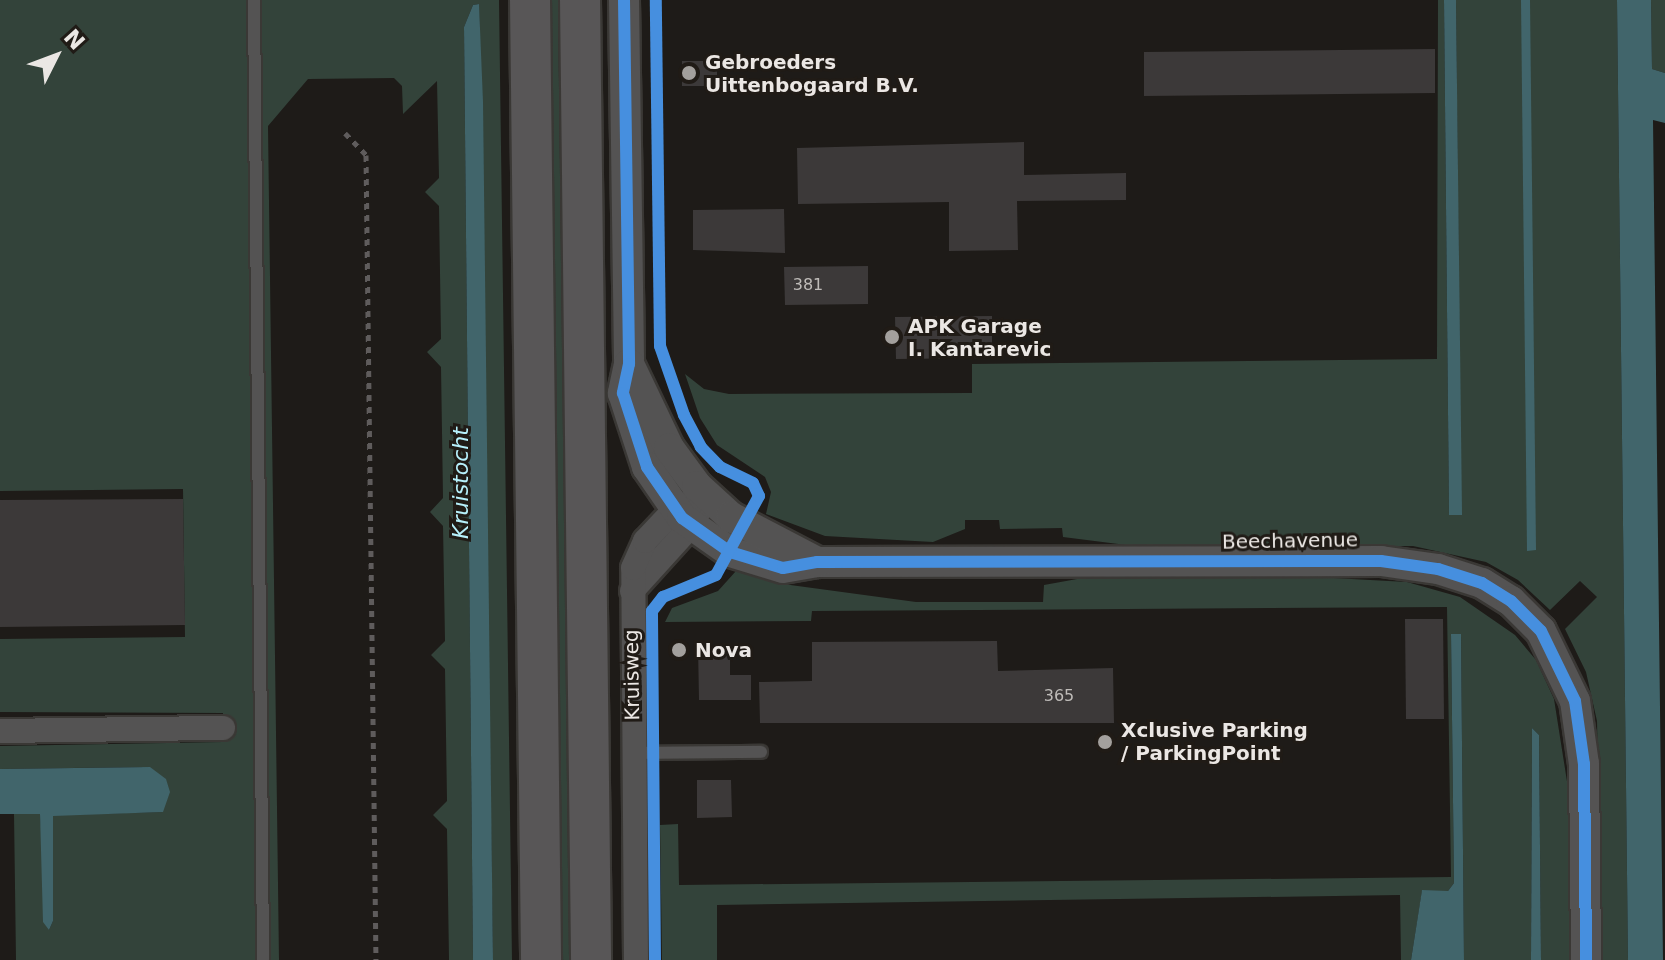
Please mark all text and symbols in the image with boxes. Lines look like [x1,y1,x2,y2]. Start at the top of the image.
north arrow [16,16,96,96]
text: N [59,24,90,55]
place label: Gebroeders Uittenbogaard B.V. [705,50,919,97]
marker: Gebroeders Uittenbogaard B.V. [680,64,698,82]
house number: 381 [793,275,823,295]
place label: APK Garage I. Kantarevic [908,314,1051,361]
marker: APK Garage I. Kantarevic [883,328,901,346]
water label: Kruistocht [448,427,474,539]
street label: Beechavenue [1222,528,1358,554]
street label: Kruisweg [619,629,645,721]
place label: Nova [695,638,752,662]
marker: Nova [670,641,688,659]
house number: 365 [1044,686,1074,706]
place label: Xclusive Parking / ParkingPoint [1121,718,1308,765]
marker: Xclusive Parking / ParkingPoint [1096,733,1114,751]

